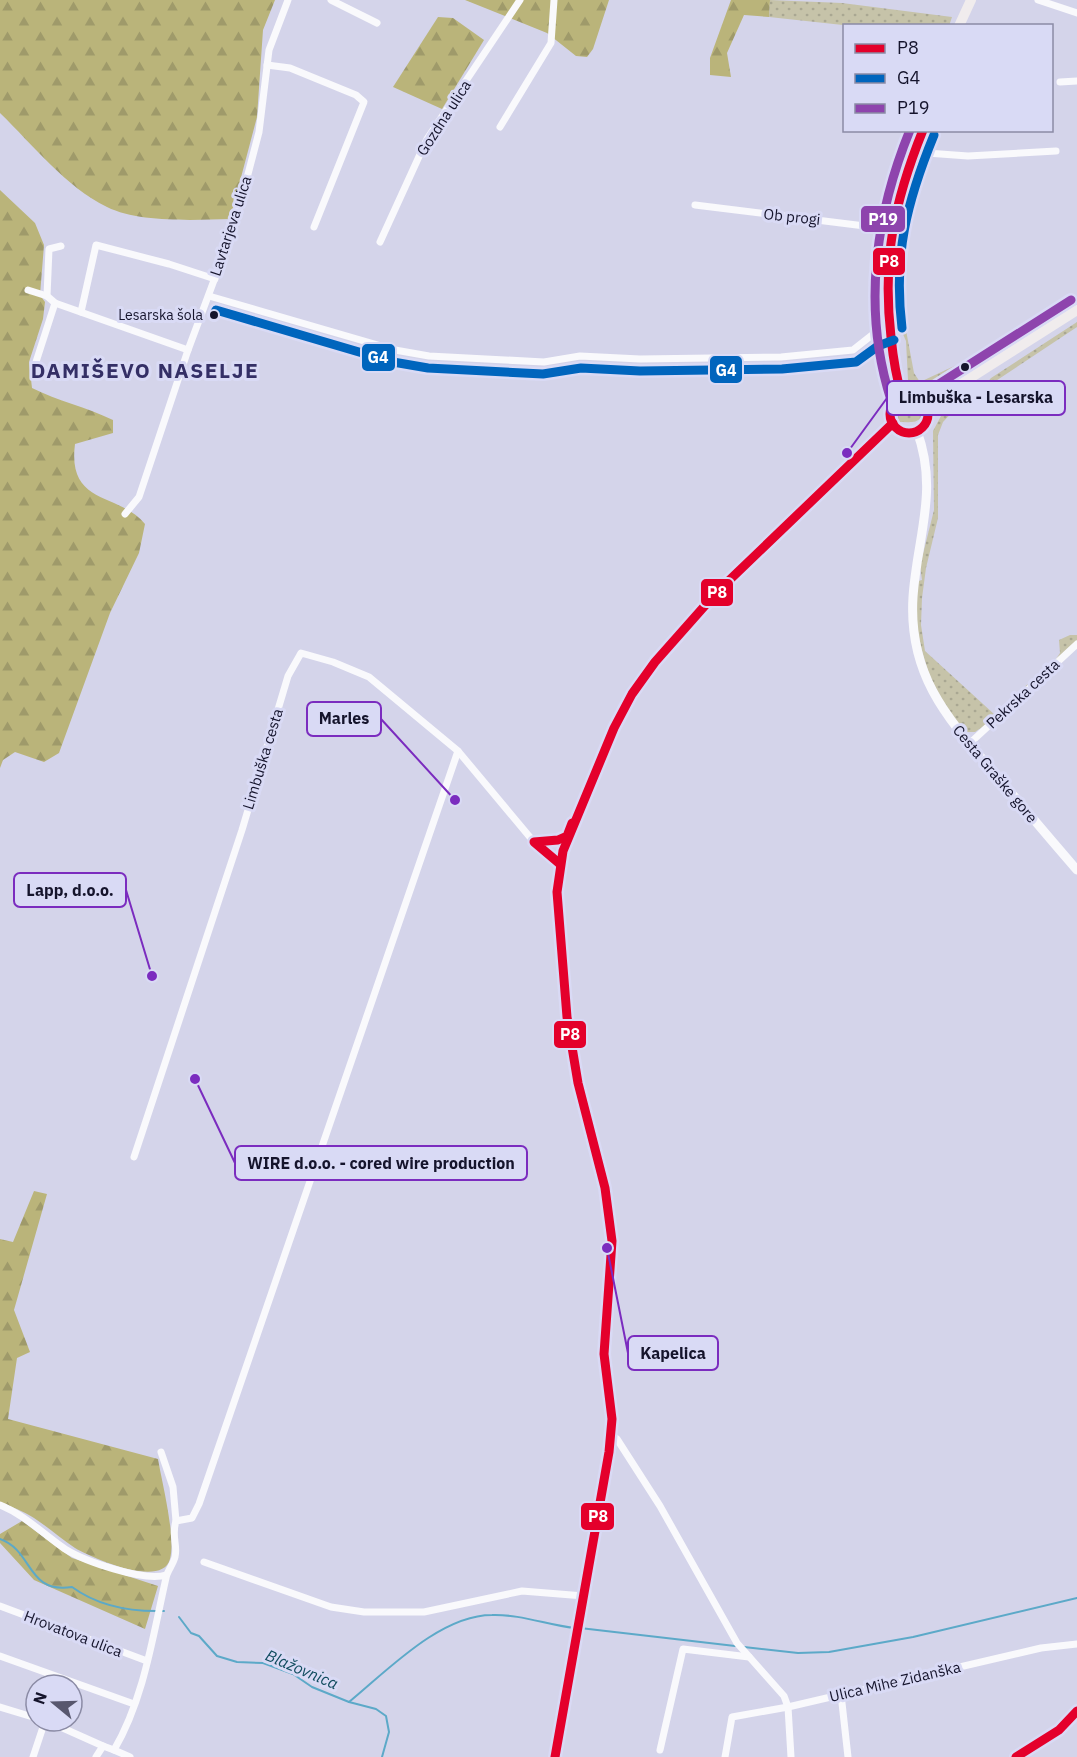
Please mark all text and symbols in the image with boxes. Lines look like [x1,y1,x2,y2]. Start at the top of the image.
legend [843,24,1053,132]
text: P8 [897,36,919,59]
text: G4 [897,66,921,89]
street label: Gozdna ulica [412,76,475,159]
text: P19 [897,96,930,119]
street label: Lavtarjeva ulica [205,173,256,278]
street label: Ob progi [763,204,821,229]
line badge: P19 [860,205,906,233]
text: P19 [868,209,898,229]
line badge: P8 [872,247,906,276]
text: P8 [879,251,899,271]
place label: Lesarska šola [118,306,204,324]
marker: Lesarska šola [208,309,220,321]
line badge: G4 [361,343,396,372]
text: G4 [367,347,389,367]
line badge: G4 [709,355,743,384]
district label: DAMIŠEVO NASELJE [31,356,259,384]
text: G4 [715,360,737,380]
unlabelled marker [959,361,971,373]
callout: Limbuška - Lesarska [887,381,1065,415]
text: Limbuška - Lesarska [899,387,1053,407]
line badge: P8 [700,578,734,607]
text: P8 [707,582,727,602]
street label: Pekrska cesta [982,655,1063,732]
callout: Marles [307,702,381,736]
street label: Limbuška cesta [238,706,287,812]
text: Marles [319,708,369,728]
street label: Cesta Graške gore [949,721,1042,827]
callout: Lapp, d.o.o. [14,873,126,907]
text: Lapp, d.o.o. [26,880,114,900]
line badge: P8 [553,1020,587,1049]
text: P8 [560,1024,580,1044]
callout: WIRE d.o.o. - cored wire production [235,1146,527,1180]
text: WIRE d.o.o. - cored wire production [247,1153,515,1173]
callout: Kapelica [628,1336,718,1370]
text: Kapelica [640,1343,706,1363]
line badge: P8 [580,1502,615,1531]
text: P8 [588,1506,608,1526]
street label: Hrovatova ulica [21,1606,125,1661]
water label: Blažovnica [263,1645,341,1693]
street label: Ulica Mihe Zidanška [827,1657,962,1706]
north arrow [24,1673,84,1733]
text: N [28,1689,51,1707]

